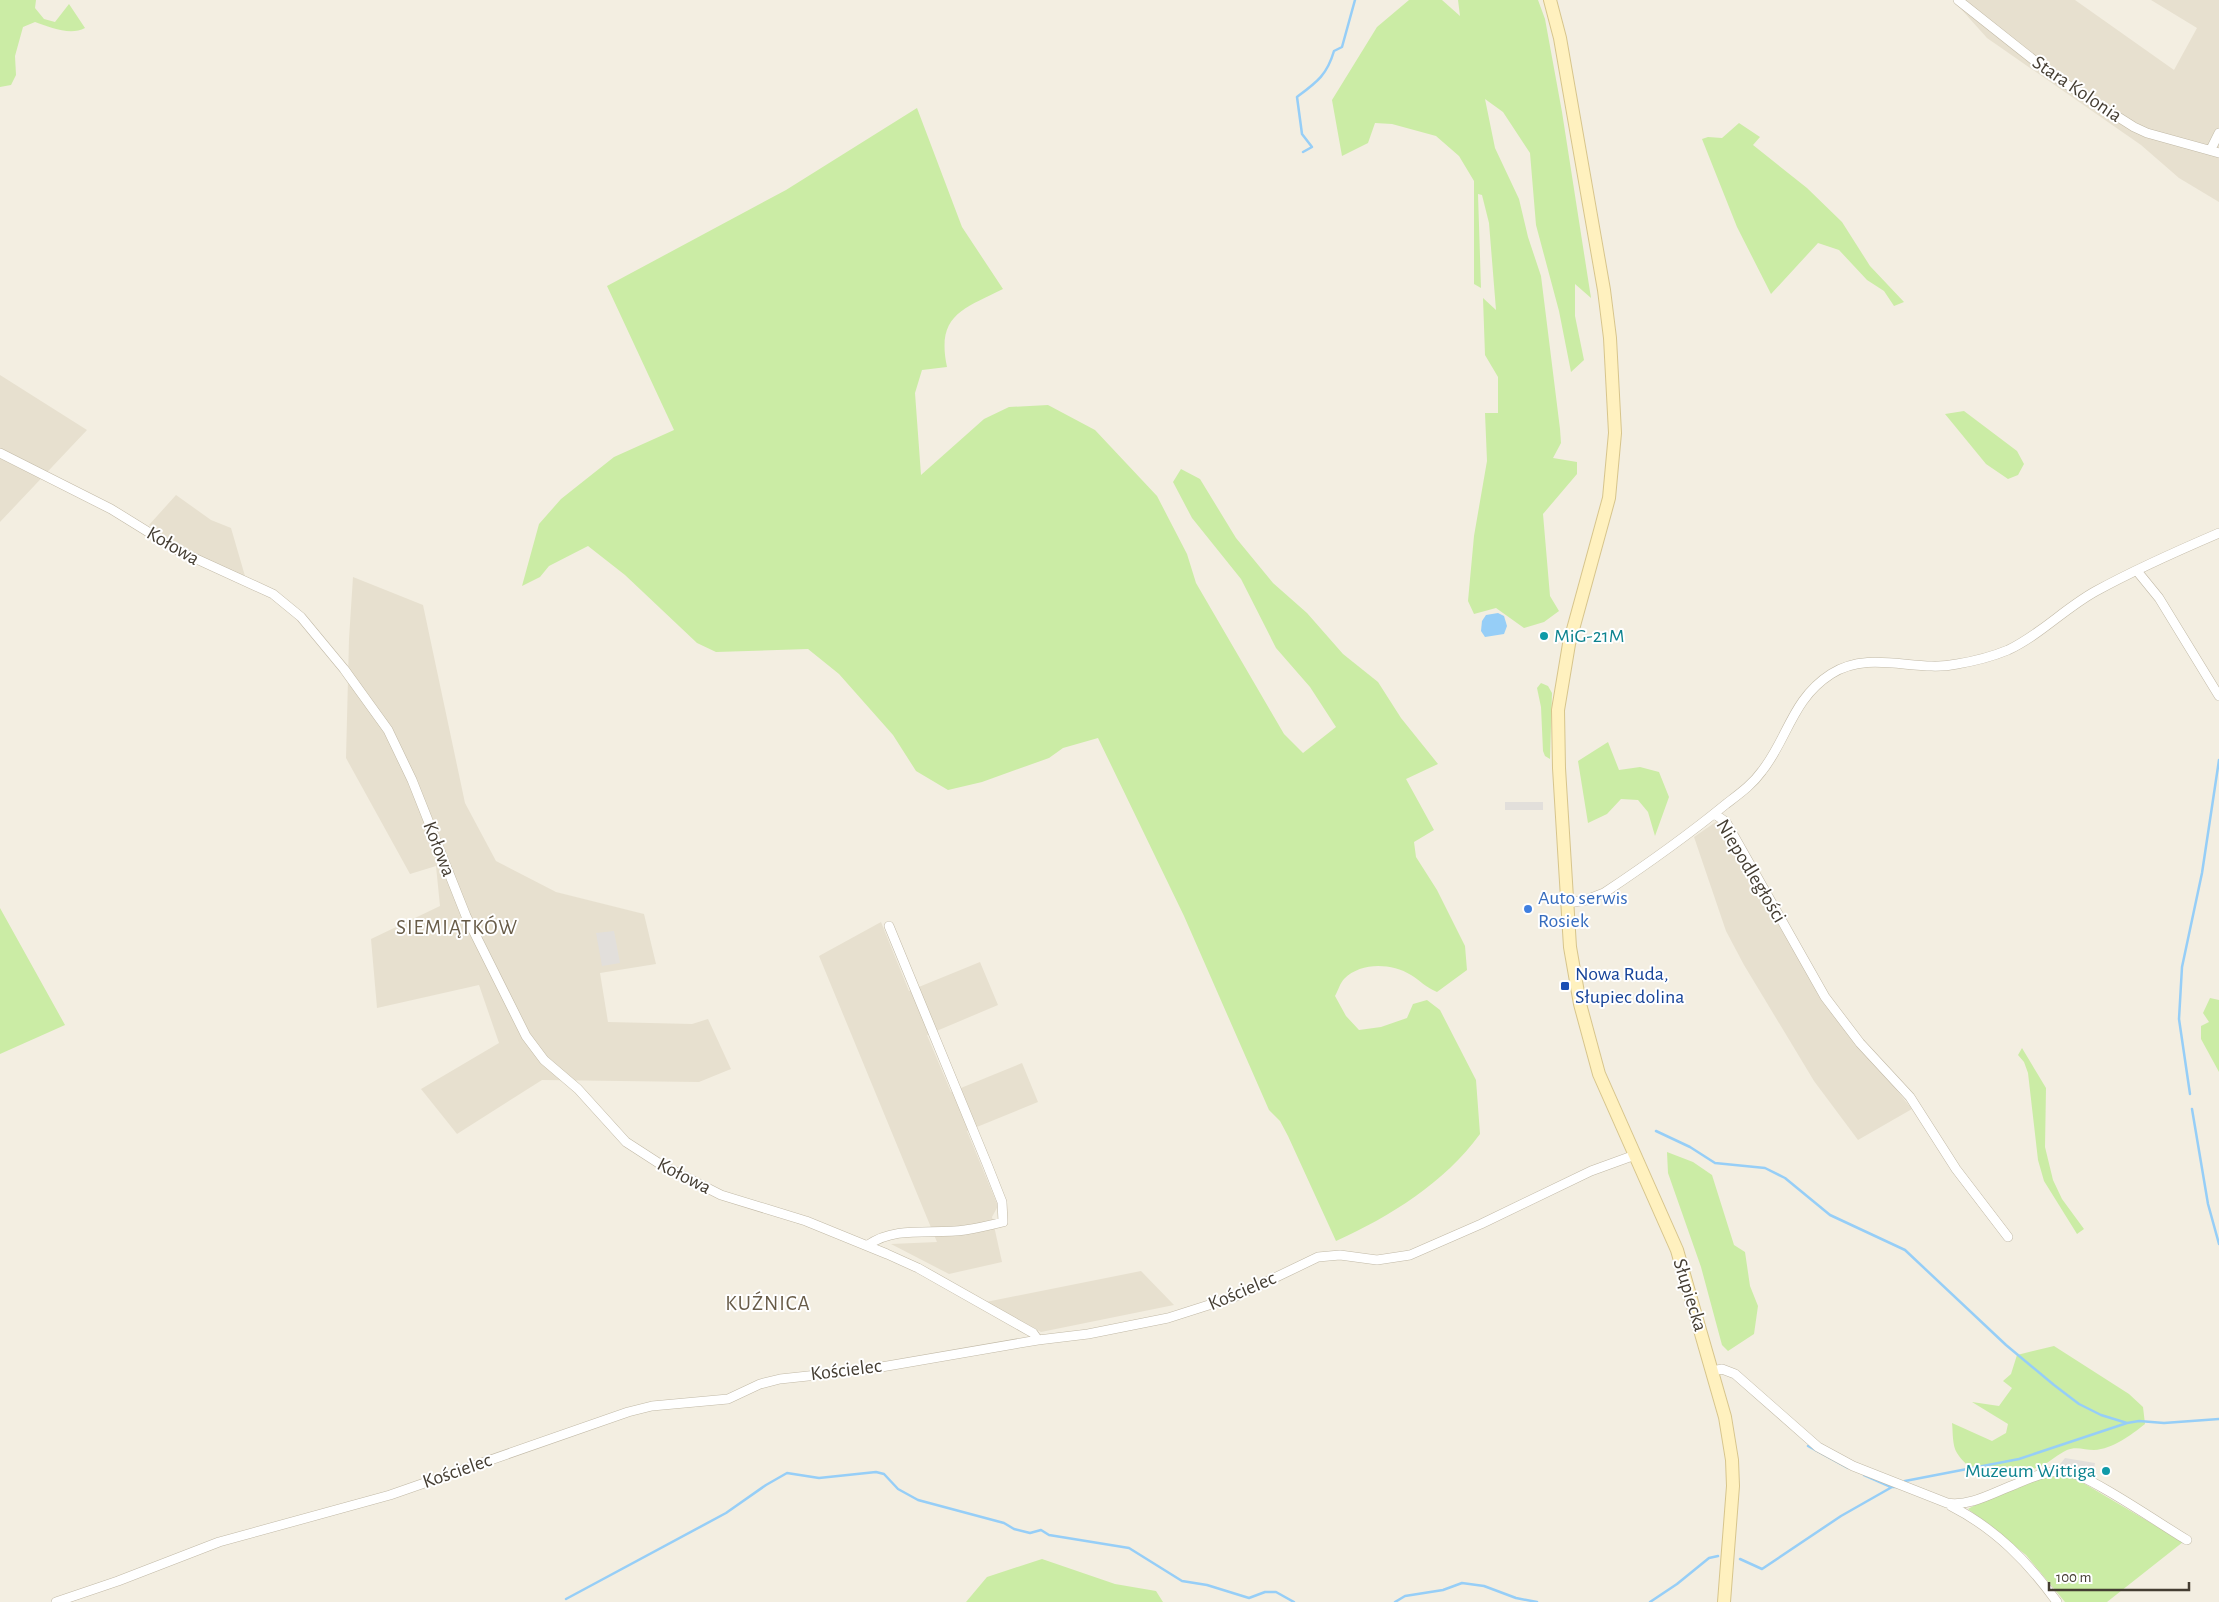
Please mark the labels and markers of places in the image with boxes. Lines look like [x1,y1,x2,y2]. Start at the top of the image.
place label: MiG-21M [1554,626,1625,646]
marker: MiG-21M [1538,630,1550,642]
place label: Auto serwis Rosiek [1538,888,1628,931]
marker: Auto serwis Rosiek [1522,903,1534,915]
place label: Nowa Ruda, Słupiec dolina [1575,964,1685,1007]
marker: Nowa Ruda, Słupiec dolina [1559,980,1571,992]
place label: Muzeum Wittiga [1965,1461,2096,1481]
marker: Muzeum Wittiga [2100,1465,2112,1477]

